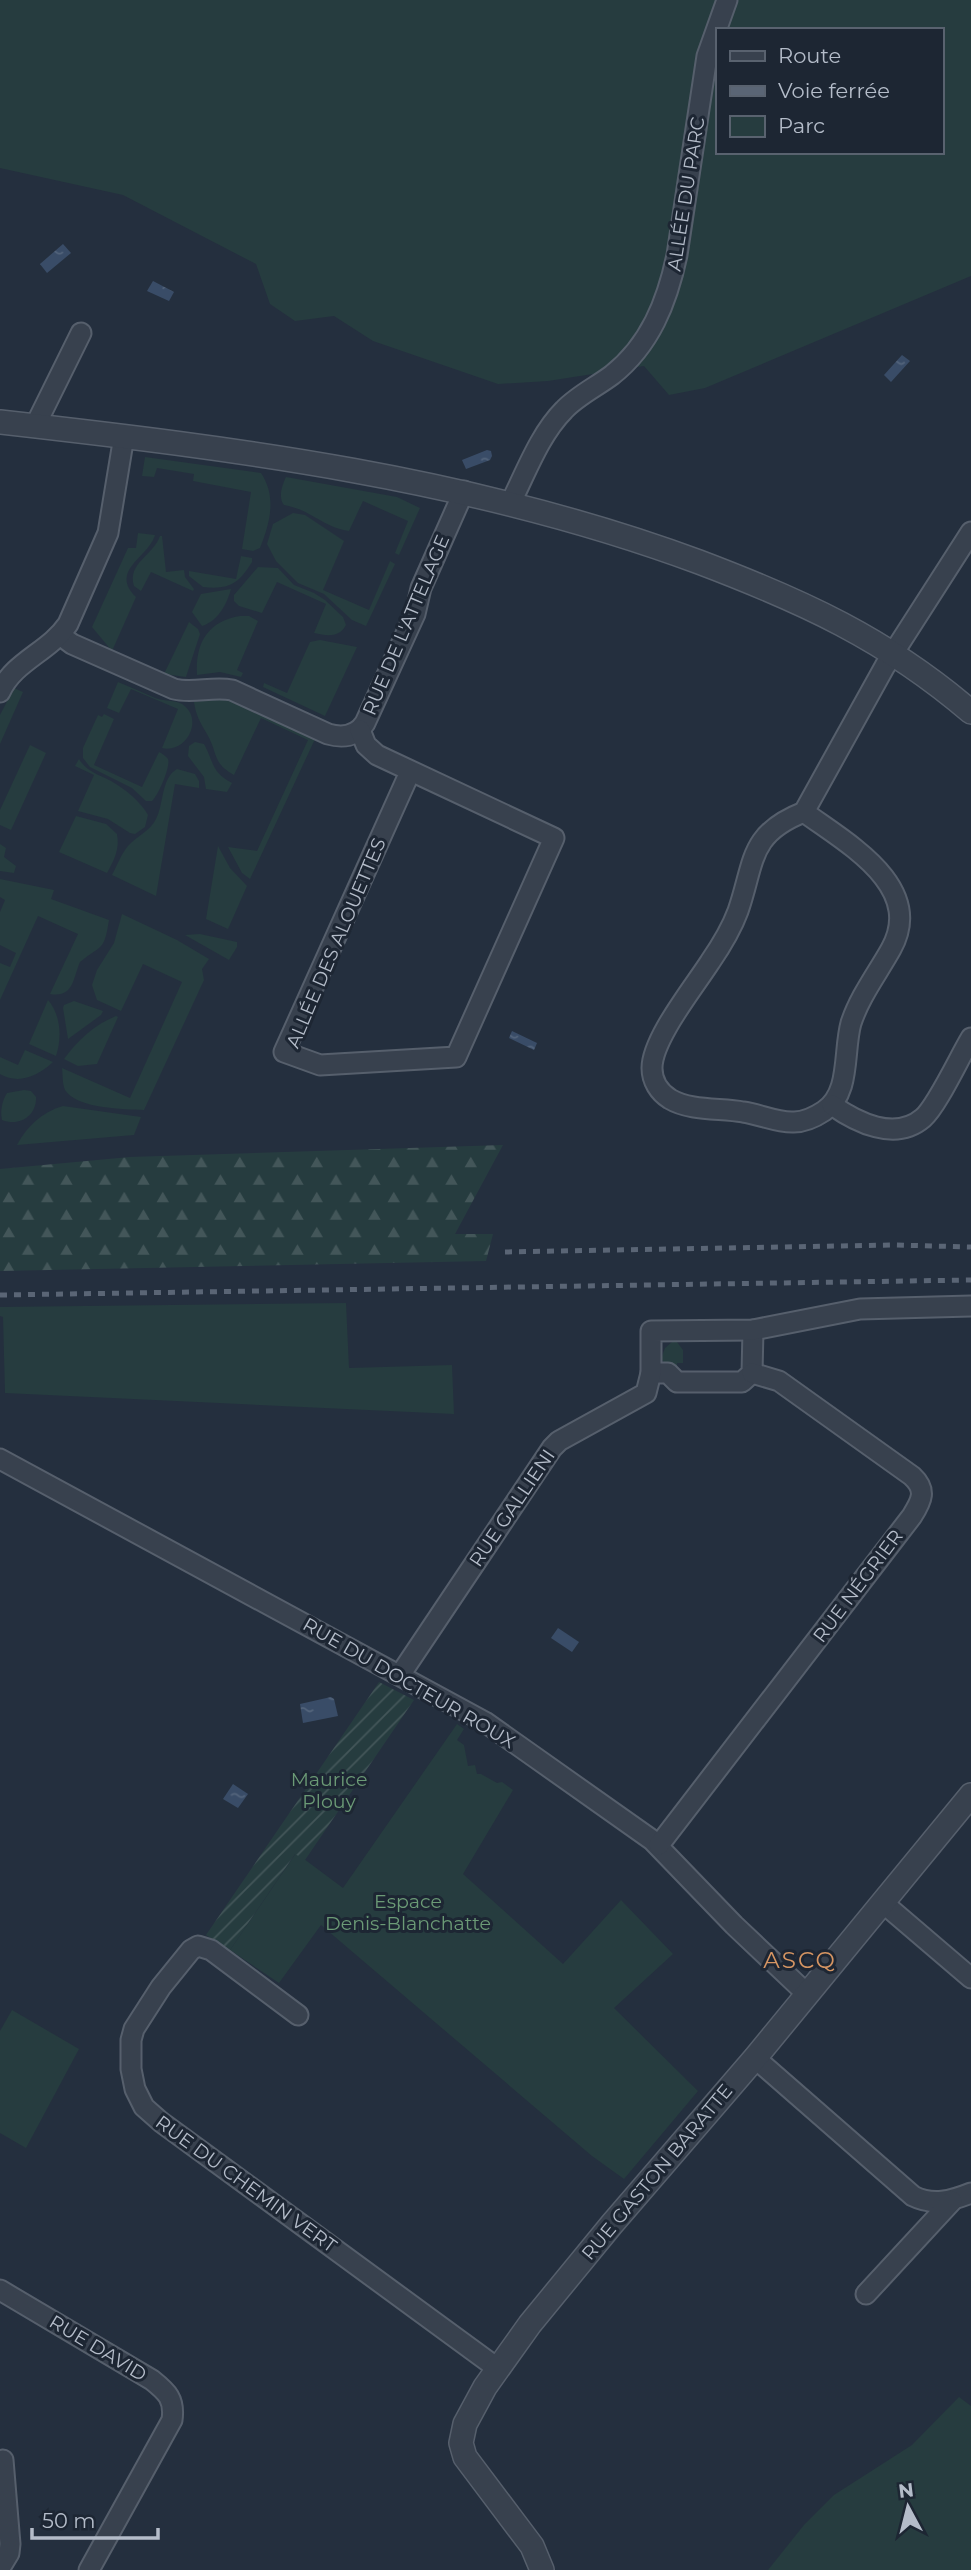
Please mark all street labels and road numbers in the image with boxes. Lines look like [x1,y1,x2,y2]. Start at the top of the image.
street label: ALLÉE DU PARC [662,115,710,273]
street label: RUE DE L'ATTELAGE [358,531,454,719]
street label: ALLÉE DES ALOUETTES [281,834,391,1052]
street label: RUE GALLIENI [464,1445,560,1571]
street label: RUE NÉGRIER [808,1525,908,1647]
street label: RUE DU DOCTEUR ROUX [299,1613,520,1754]
street label: RUE GASTON BARATTE [577,2079,737,2265]
street label: RUE DU CHEMIN VERT [151,2111,341,2258]
street label: RUE DAVID [45,2310,151,2386]

